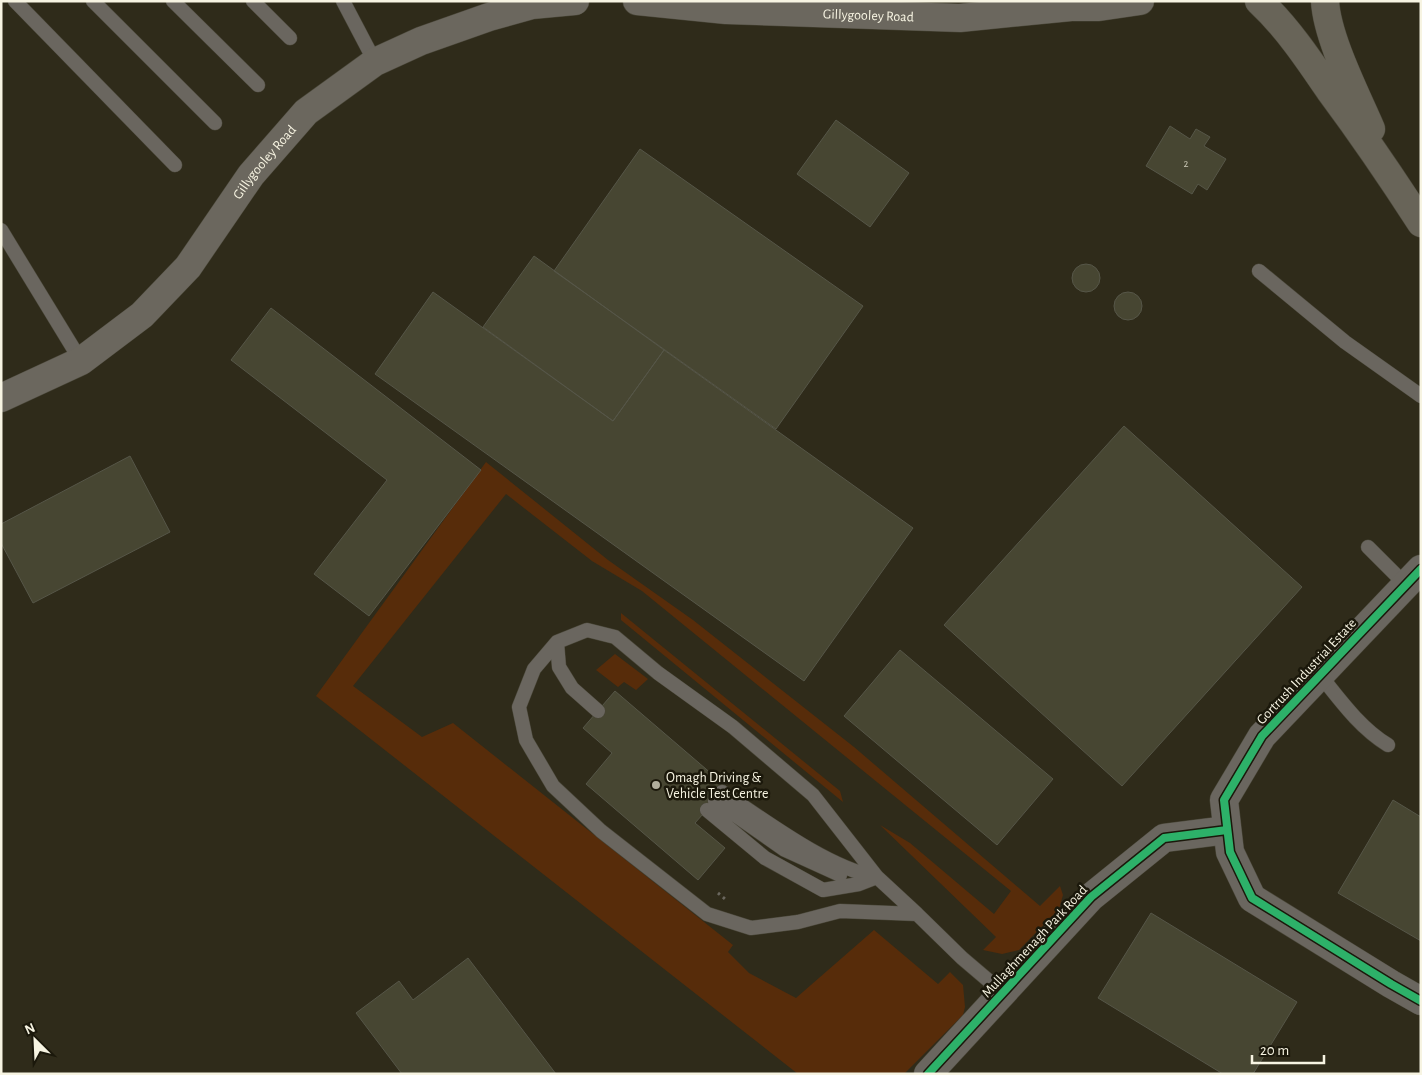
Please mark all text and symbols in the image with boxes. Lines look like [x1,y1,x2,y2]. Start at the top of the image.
street label: Gillygooley Road [823,7,914,24]
street label: Gillygooley Road [231,123,299,202]
house number: 2 [1183,158,1189,169]
street label: Gortrush Industrial Estate [1254,616,1359,727]
place label: Omagh Driving & Vehicle Test Centre [666,771,768,801]
marker: Omagh Driving & Vehicle Test Centre [650,779,662,791]
street label: Mullaghmenagh Park Road [979,883,1090,1000]
north arrow [10,1015,60,1065]
text: N [23,1021,37,1037]
scale bar [1252,1032,1324,1064]
text: 20 m [1260,1043,1289,1058]

